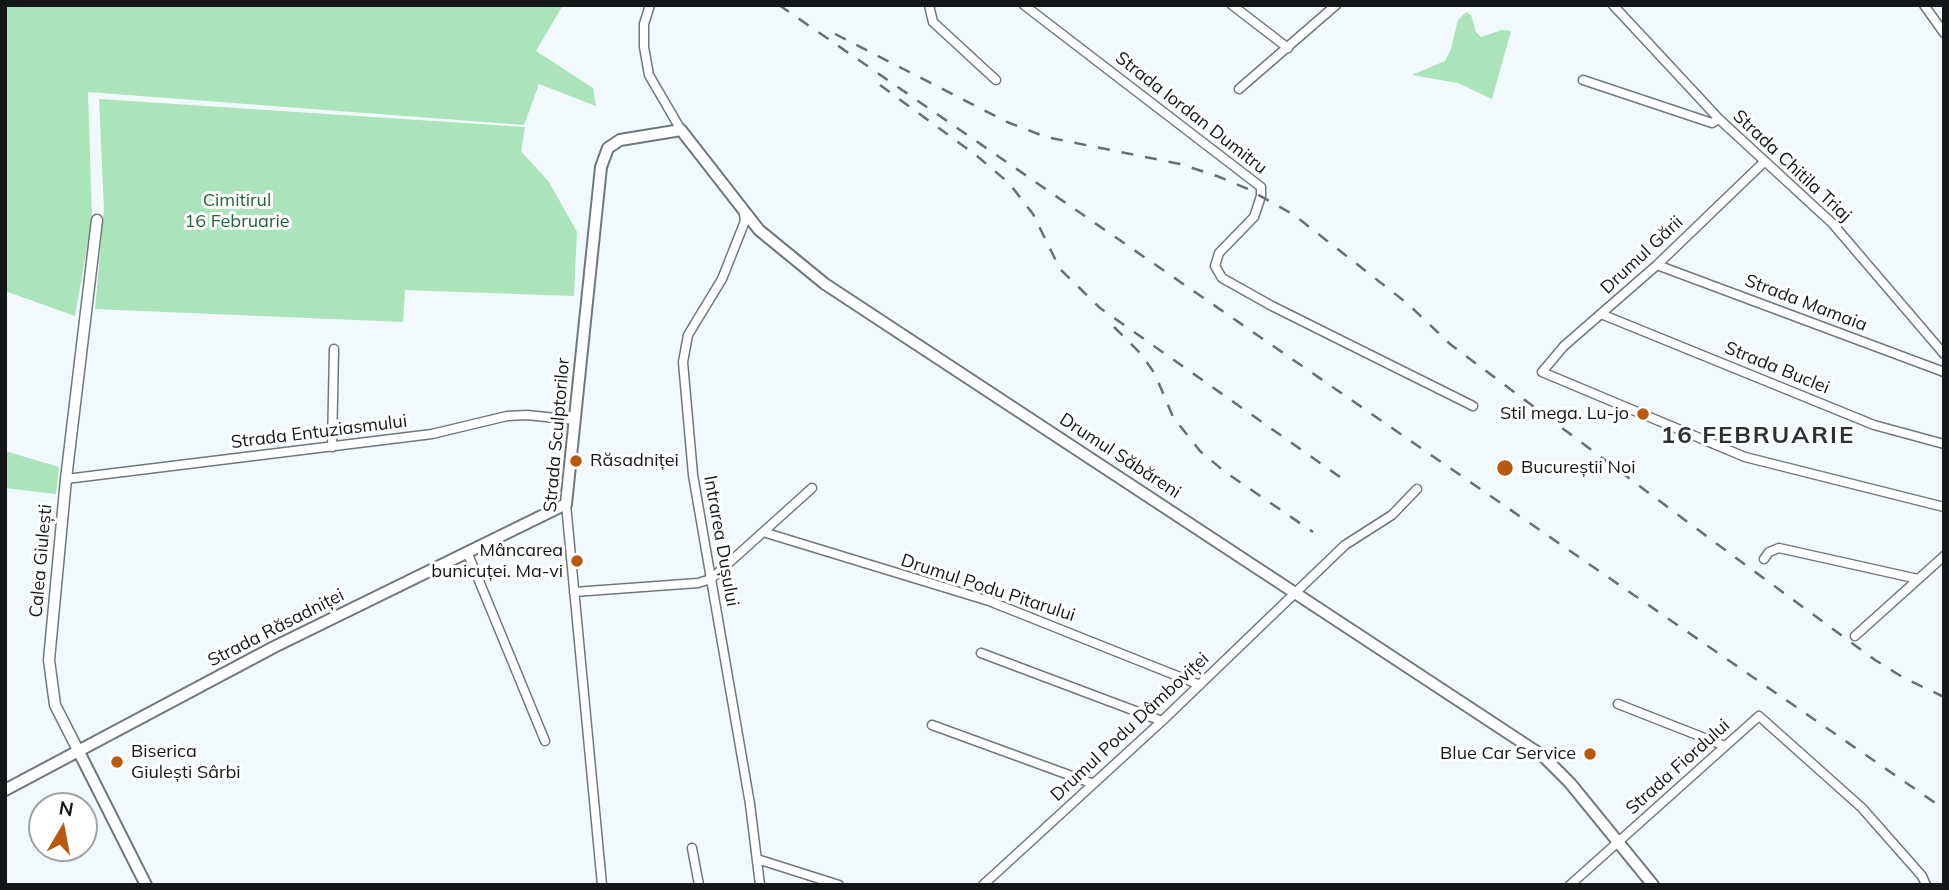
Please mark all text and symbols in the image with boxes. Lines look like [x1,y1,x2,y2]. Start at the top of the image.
street label: Strada Iordan Dumitru [1111,47,1271,179]
street label: Strada Chitila Triaj [1728,106,1856,226]
park label: Cimitirul 16 Februarie [185,190,289,232]
street label: Drumul Gării [1596,211,1688,299]
street label: Strada Mamaia [1742,270,1870,336]
street label: Strada Buclei [1722,337,1832,399]
street label: Strada Sculptorilor [539,357,575,513]
place label: Stil mega. Lu-jo [1500,403,1629,425]
marker: Stil mega. Lu-jo [1635,406,1651,422]
street label: Drumul Săbăreni [1055,409,1185,503]
street label: Strada Entuziasmului [230,410,408,454]
district label: 16 FEBRUARIE [1662,422,1854,450]
place label: Răsadniței [590,450,679,472]
marker: Răsadniței [568,453,584,469]
place label: Bucureștii Noi [1521,457,1636,479]
marker: Bucureștii Noi [1495,458,1515,478]
street label: Intrarea Dușului [699,474,743,608]
street label: Calea Giulești [25,503,57,619]
place label: Mâncarea bunicuței. Ma-vi [431,540,563,582]
street label: Drumul Podu Pitarului [898,550,1078,626]
marker: Mâncarea bunicuței. Ma-vi [569,553,585,569]
street label: Strada Răsadniței [204,584,348,672]
street label: Drumul Podu Dâmboviței [1047,648,1213,806]
street label: Strada Fiordului [1622,715,1734,819]
place label: Biserica Giulești Sârbi [131,741,241,784]
place label: Blue Car Service [1440,743,1576,765]
marker: Blue Car Service [1582,746,1598,762]
marker: Biserica Giulești Sârbi [109,754,125,770]
north arrow [28,792,98,862]
text: N [57,795,75,821]

